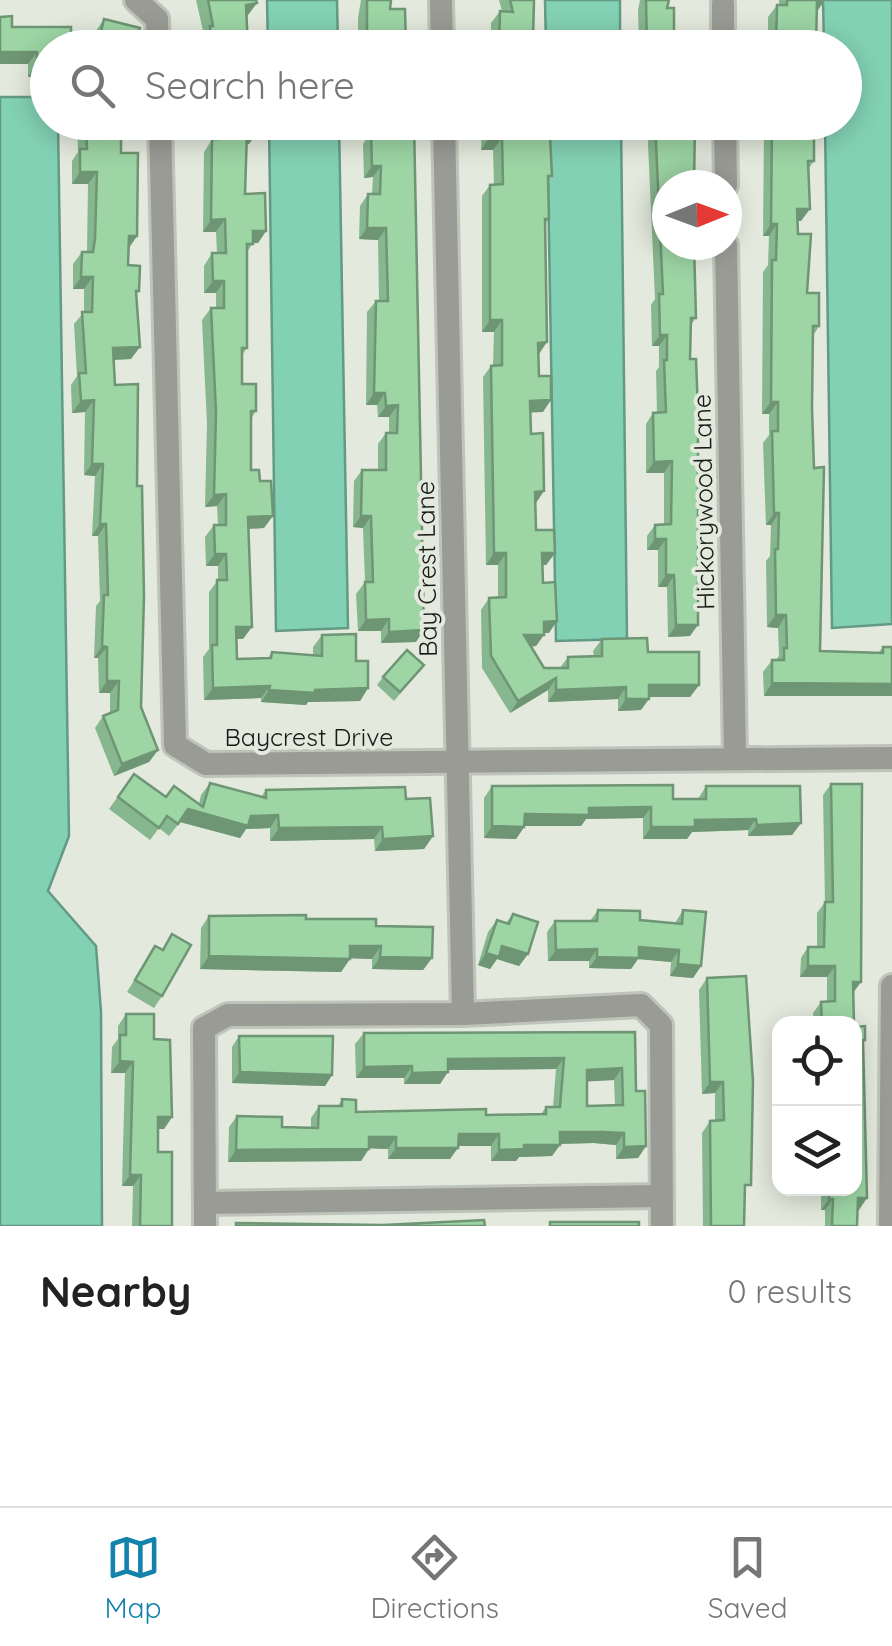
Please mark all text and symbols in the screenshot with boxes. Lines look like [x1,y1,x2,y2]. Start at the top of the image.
search box [30,30,862,140]
icon: search [65,58,120,113]
text: Search here [145,61,355,109]
north arrow [652,170,742,260]
street label: Hickorywood Lane [686,394,720,610]
street label: Bay Crest Lane [409,481,443,657]
street label: Baycrest Drive [225,721,393,752]
map controls [772,1016,862,1196]
button: locate [772,1016,862,1106]
button: layers [772,1106,862,1196]
text: Nearby [40,1265,191,1318]
text: 0 results [728,1271,852,1311]
tab: Map [104,1530,162,1625]
tab: Directions [370,1530,499,1625]
tab: Saved [708,1530,788,1625]

